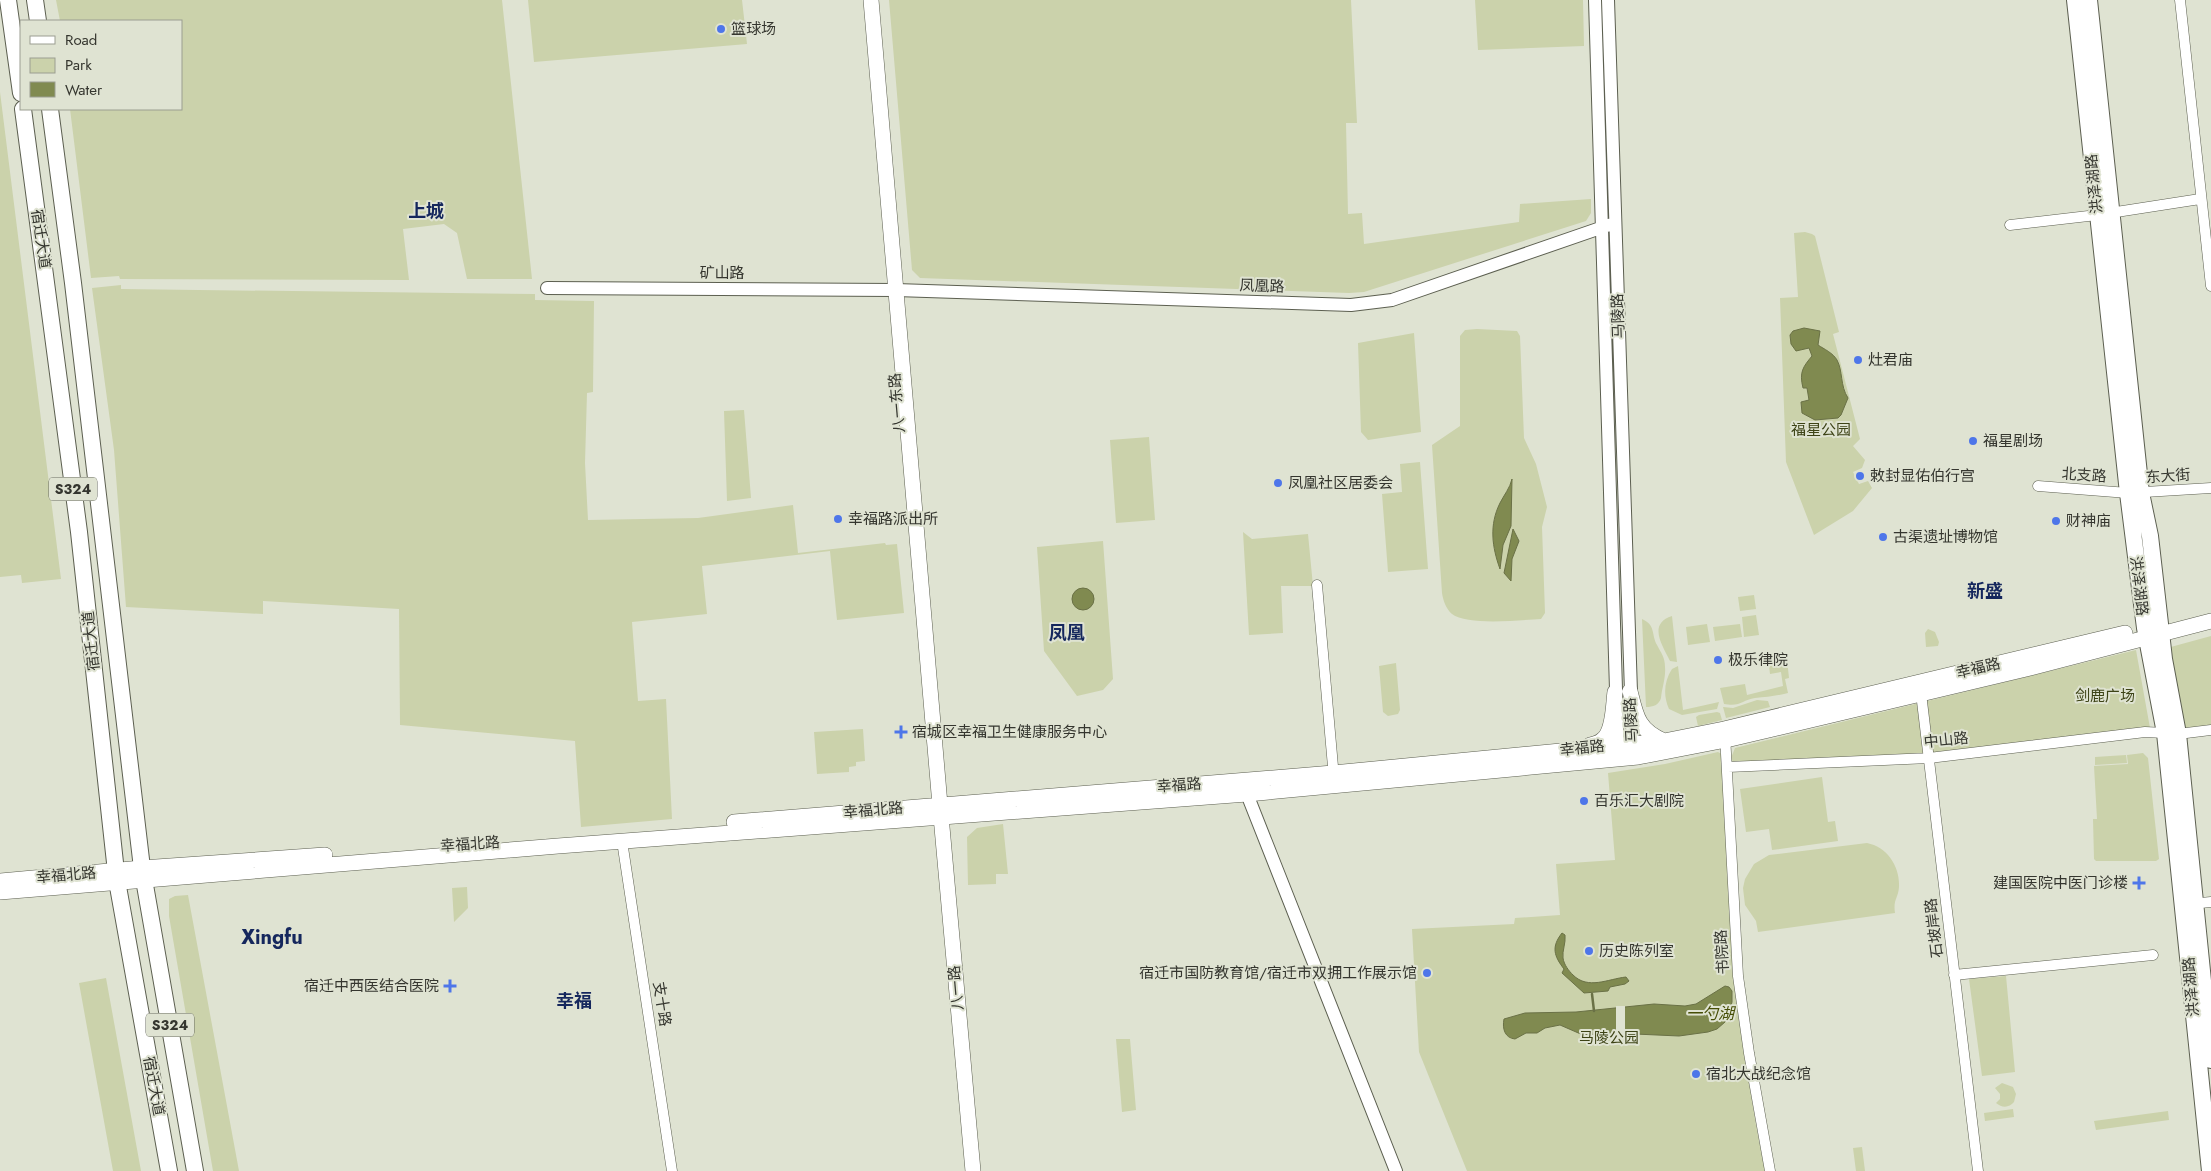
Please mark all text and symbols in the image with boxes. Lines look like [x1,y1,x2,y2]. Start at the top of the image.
place label: 篮球场 [731,18,776,40]
legend [20,20,182,110]
marker: 篮球场 [715,23,727,35]
text: Road [65,29,97,51]
text: Park [65,54,92,76]
text: Water [65,79,103,101]
street label: 洪泽湖路 [2080,153,2108,215]
district label: 上城 [408,198,444,224]
street label: 宿迁大道 [26,208,56,270]
street label: 矿山路 [699,262,745,284]
street label: 凤凰路 [1239,274,1285,298]
street label: 马陵路 [1606,293,1630,339]
place label: 灶君庙 [1868,349,1913,371]
marker: 灶君庙 [1852,354,1864,366]
street label: 八一东路 [883,372,911,434]
park label: 福星公园 [1791,419,1851,441]
place label: 福星剧场 [1983,430,2043,452]
marker: 福星剧场 [1967,435,1979,447]
street label: 北支路 [2061,462,2107,488]
street label: 东大街 [2145,463,2191,489]
place label: 敕封显佑伯行宫 [1870,465,1975,487]
marker: 敕封显佑伯行宫 [1854,470,1866,482]
place label: 凤凰社区居委会 [1288,472,1393,494]
marker: 凤凰社区居委会 [1272,477,1284,489]
road number: S324 [49,478,97,500]
place label: 幸福路派出所 [848,508,938,530]
place label: 财神庙 [2066,510,2111,532]
marker: 幸福路派出所 [832,513,844,525]
marker: 财神庙 [2050,515,2062,527]
place label: 古渠遗址博物馆 [1893,526,1998,548]
marker: 古渠遗址博物馆 [1877,531,1889,543]
street label: 洪泽湖路 [2124,555,2154,617]
district label: 新盛 [1967,578,2003,604]
street label: 宿迁大道 [77,610,105,672]
district label: 凤凰 [1049,620,1085,646]
place label: 极乐律院 [1728,649,1788,671]
street label: 幸福路 [1954,652,2002,684]
marker: 极乐律院 [1712,654,1724,666]
park label: 剑鹿广场 [2075,685,2135,707]
street label: 马陵路 [1619,697,1643,743]
place label: 宿城区幸福卫生健康服务中心 [912,721,1107,743]
marker: 宿城区幸福卫生健康服务中心 [894,725,908,739]
street label: 中山路 [1922,727,1970,753]
street label: 幸福路 [1558,735,1606,761]
street label: 幸福路 [1156,772,1202,798]
place label: 百乐汇大剧院 [1594,790,1684,812]
marker: 百乐汇大剧院 [1578,795,1590,807]
street label: 幸福北路 [842,796,904,824]
street label: 幸福北路 [439,831,501,857]
street label: 幸福北路 [35,861,97,889]
place label: 建国医院中医门诊楼 [1993,872,2128,894]
marker: 建国医院中医门诊楼 [2132,876,2146,890]
street label: 石坡岸路 [1919,897,1949,959]
district label: Xingfu [241,923,303,952]
street label: 书院路 [1710,929,1734,975]
place label: 历史陈列室 [1599,940,1674,962]
marker: 历史陈列室 [1583,945,1595,957]
street label: 洪泽湖路 [2177,956,2205,1018]
place label: 宿迁市国防教育馆/宿迁市双拥工作展示馆 [1139,962,1417,984]
street label: 八一路 [943,965,969,1011]
marker: 宿迁市国防教育馆/宿迁市双拥工作展示馆 [1421,967,1433,979]
place label: 宿迁中西医结合医院 [304,975,439,997]
marker: 宿迁中西医结合医院 [443,979,457,993]
street label: 支十路 [648,980,676,1028]
district label: 幸福 [556,988,592,1014]
water label: 一勺湖 [1686,1002,1737,1025]
road number: S324 [146,1014,194,1036]
park label: 马陵公园 [1579,1027,1639,1049]
street label: 宿迁大道 [138,1055,170,1117]
place label: 宿北大战纪念馆 [1706,1063,1811,1085]
marker: 宿北大战纪念馆 [1690,1068,1702,1080]

